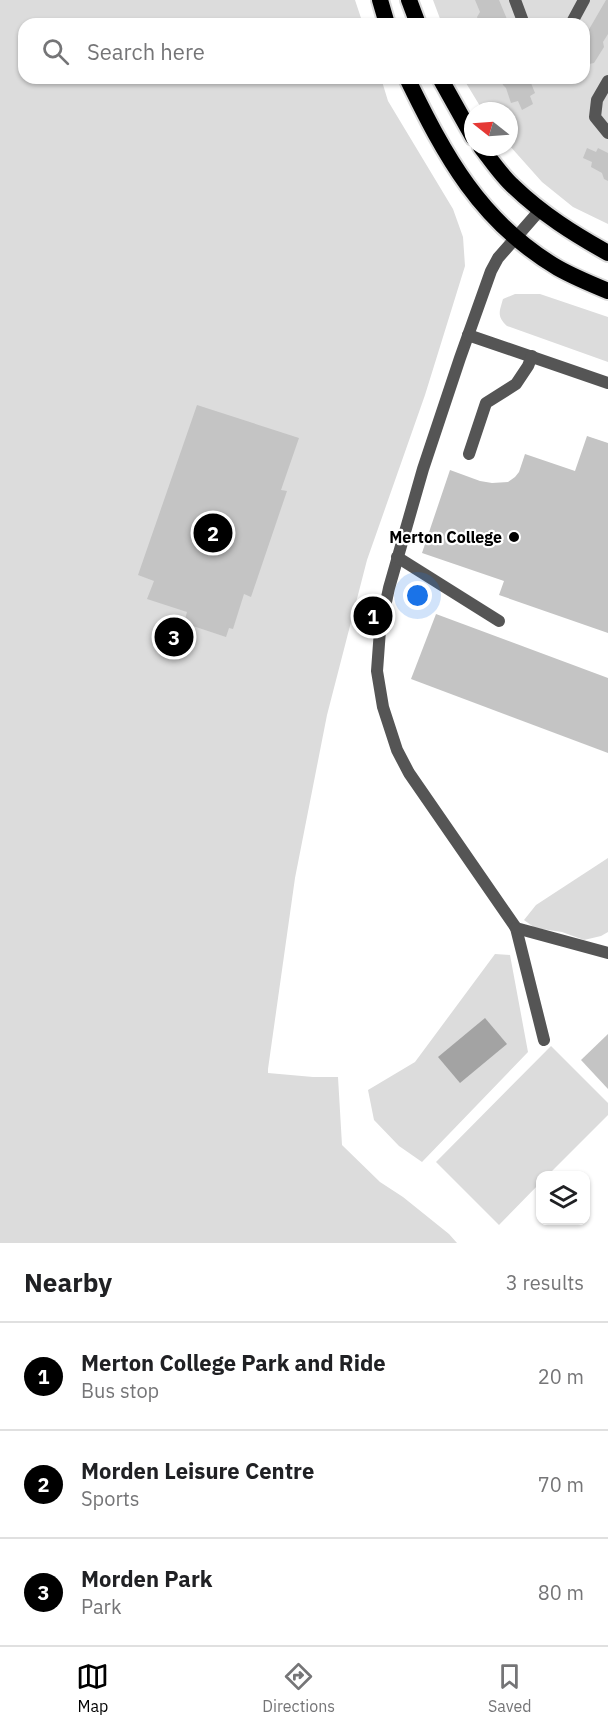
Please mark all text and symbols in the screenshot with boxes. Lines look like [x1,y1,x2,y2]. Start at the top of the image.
search box [18,18,590,84]
icon: search [39,35,72,68]
text: Search here [87,37,205,66]
north arrow [464,102,518,156]
pin: 2 [194,510,232,556]
place label: Merton College [389,527,502,547]
marker: Merton College [507,530,521,544]
your location [403,581,432,610]
pin: 1 [354,594,392,638]
pin: 3 [154,614,194,660]
map controls [536,1171,590,1225]
button: layers [536,1171,590,1225]
text: Nearby [24,1265,112,1299]
text: 3 results [506,1269,584,1296]
text: Merton College Park and Ride [81,1348,386,1377]
text: 1 [38,1363,50,1390]
text: 20 m [538,1363,584,1390]
text: Bus stop [81,1377,159,1404]
text: Morden Leisure Centre [81,1456,314,1485]
text: 2 [38,1471,50,1498]
text: 70 m [538,1471,584,1498]
text: Sports [81,1485,140,1512]
text: Morden Park [81,1564,212,1593]
text: 3 [38,1579,50,1606]
text: 80 m [538,1579,584,1606]
text: Park [81,1593,121,1620]
tab: Map [76,1660,109,1716]
tab: Directions [262,1660,335,1716]
tab: Saved [488,1660,532,1716]

